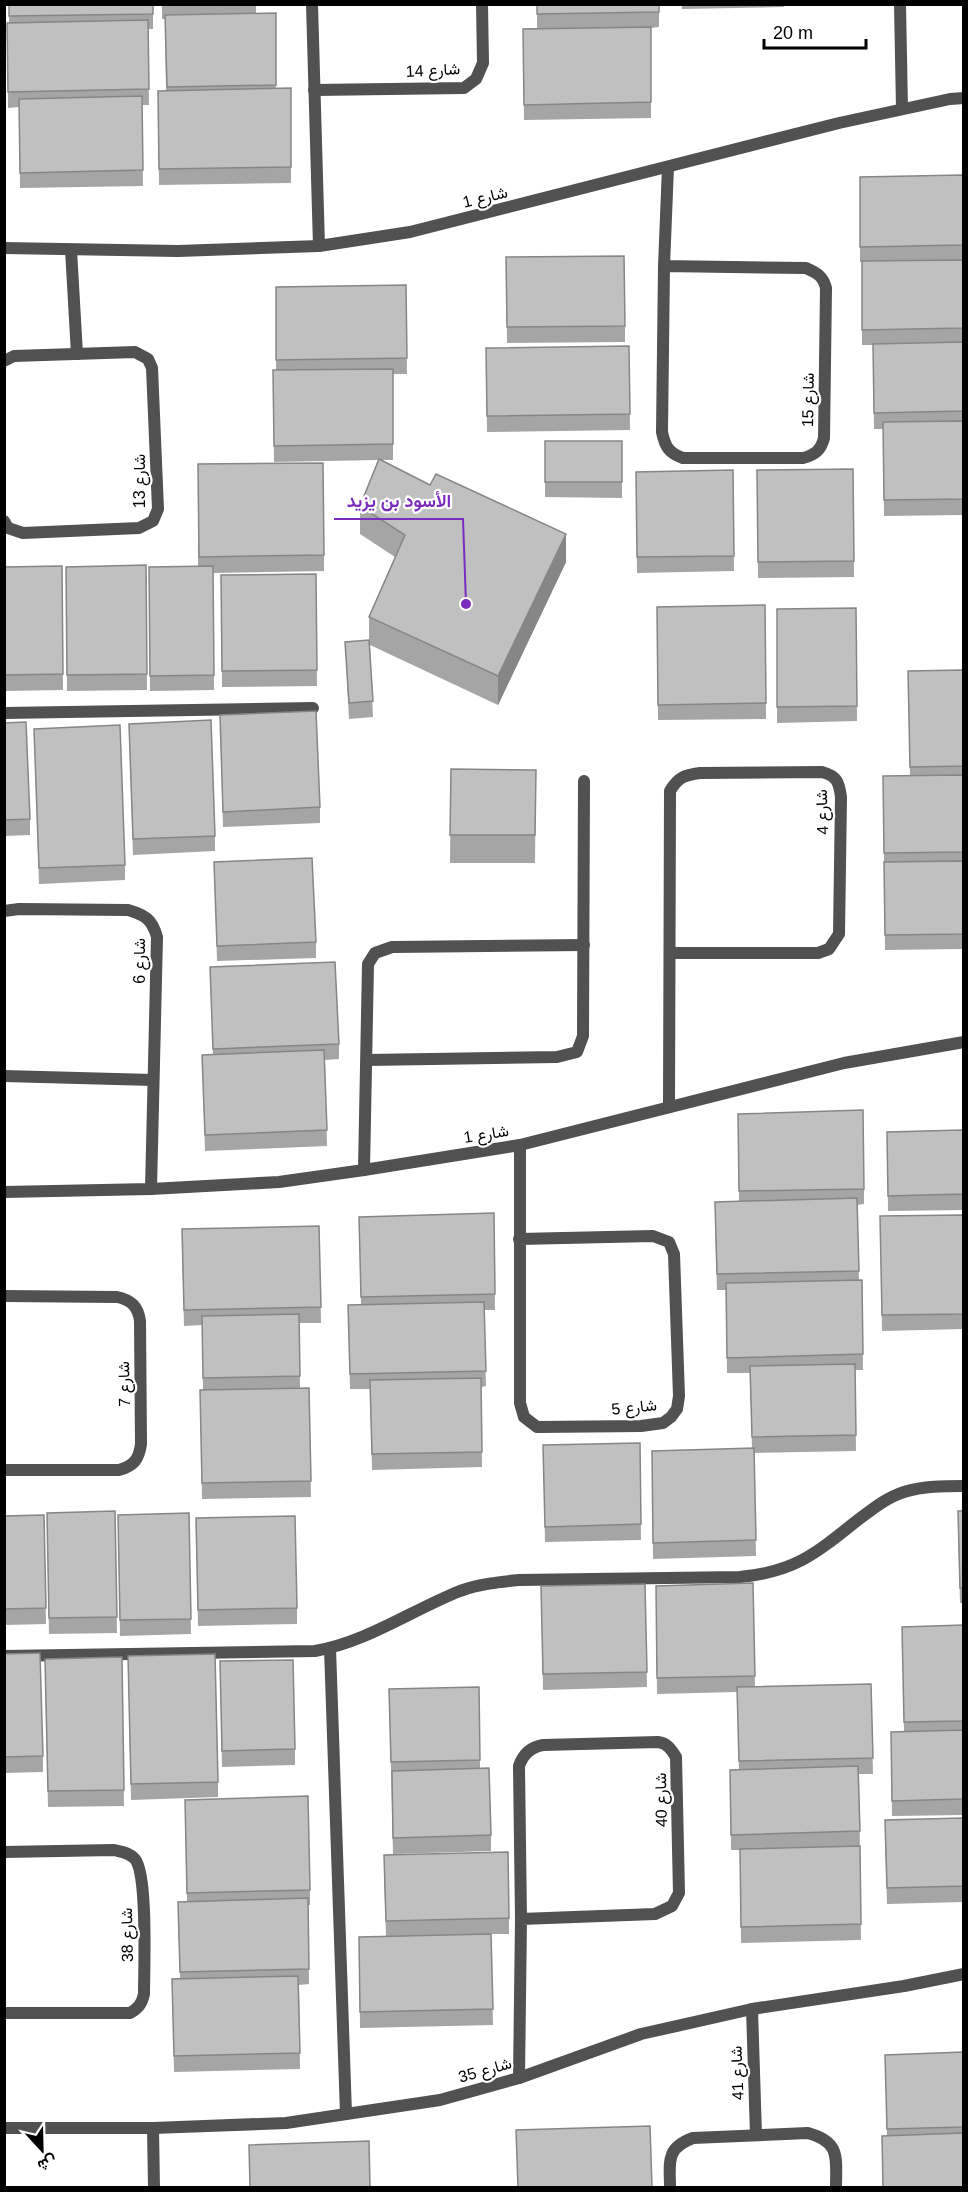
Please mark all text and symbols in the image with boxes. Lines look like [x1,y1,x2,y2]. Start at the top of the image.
scale bar [764,12,866,50]
text: 20 m [773,23,813,43]
street label: شارع 14 [405,60,461,83]
street label: شارع 1 [461,183,510,214]
street label: شارع 15 [799,373,820,427]
street label: شارع 13 [131,454,151,508]
callout: الأسود بن يزيد [334,483,463,519]
text: الأسود بن يزيد [347,491,451,512]
street label: شارع 4 [813,789,834,835]
street label: شارع 6 [131,938,151,984]
street label: شارع 1 [462,1122,510,1149]
street label: شارع 7 [115,1361,136,1407]
street label: شارع 5 [610,1396,658,1421]
street label: شارع 40 [652,1773,673,1827]
street label: شارع 38 [118,1908,139,1962]
street label: شارع 41 [728,2045,749,2100]
street label: شارع 35 [457,2054,514,2089]
north arrow [12,2120,72,2180]
text: ش [35,2151,60,2175]

